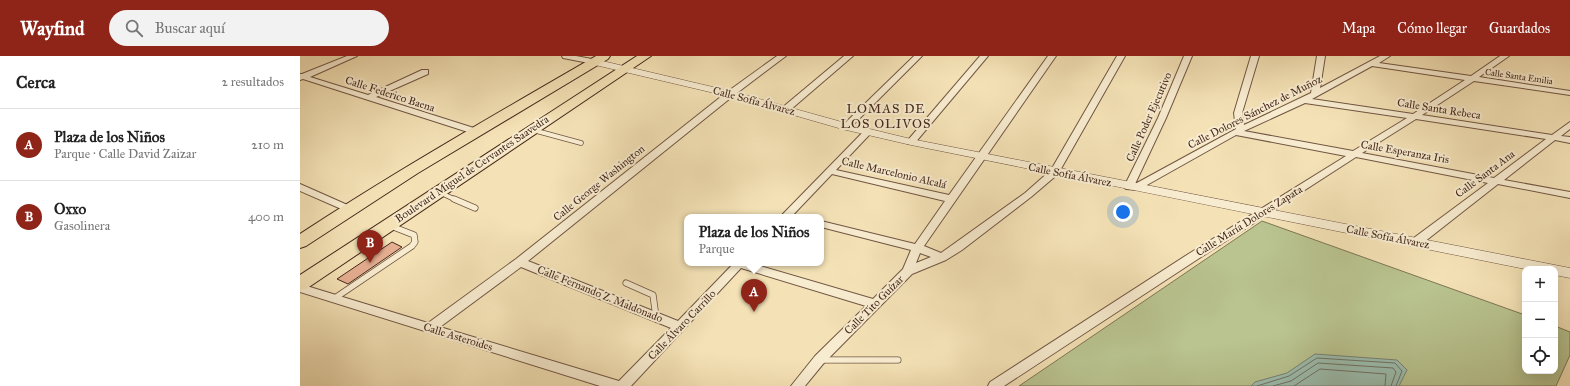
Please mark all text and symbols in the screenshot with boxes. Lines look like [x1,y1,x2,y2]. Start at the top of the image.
search box [109,10,389,46]
text: Wayfind [20,17,85,40]
icon: search [123,17,145,39]
text: Buscar aquí [155,19,225,37]
text: Mapa [1342,20,1375,37]
text: Cómo llegar [1397,20,1467,37]
text: Guardados [1489,20,1550,37]
street label: Calle Santa Emilia [1484,66,1554,86]
street label: Calle Poder Ejecutivo [1123,70,1175,164]
text: Cerca [16,72,55,93]
street label: Calle Dolores Sánchez de Muñoz [1186,72,1324,152]
street label: Calle Federico Baena [344,73,437,115]
text: 2 resultados [221,74,284,90]
street label: Calle Sofía Álvarez [711,84,797,118]
street label: Calle Santa Rebeca [1396,96,1482,122]
district label: LOMAS DE LOS OLIVOS [841,101,931,132]
street label: Boulevard Miguel de Cervantes Saavedra [393,112,552,225]
text: Plaza de los Niños [54,128,165,146]
text: A [25,137,33,153]
text: 210 m [251,137,284,153]
street label: Calle Esperanza Iris [1360,138,1450,166]
street label: Calle George Washington [551,142,647,224]
text: Parque · Calle David Zaizar [54,146,196,162]
street label: Calle Santa Ana [1453,147,1517,200]
street label: Calle Marcelonio Alcalá [840,155,948,191]
street label: Calle Sofía Álvarez [1027,161,1113,189]
street label: Calle María Dolores Zapata [1193,183,1305,259]
text: Oxxo [54,200,86,218]
your location [1113,202,1133,222]
text: B [25,209,33,225]
text: 400 m [248,209,284,225]
popup [684,214,824,266]
text: Gasolinera [54,218,110,234]
text: Plaza de los Niños [699,223,809,241]
street label: Calle Sofía Álvarez [1345,223,1431,251]
pin: B [357,230,383,263]
text: Parque [699,241,735,257]
street label: Calle Fernando Z. Maldonado [535,263,665,325]
map controls [1522,266,1558,374]
button: + [1522,266,1558,302]
street label: Calle Tito Guízar [842,272,907,337]
pin: A [741,279,767,312]
street label: Calle Álvaro Carrillo [645,287,719,363]
button: − [1522,302,1558,338]
street label: Calle Asteroides [422,320,494,354]
button: locate [1522,338,1558,374]

